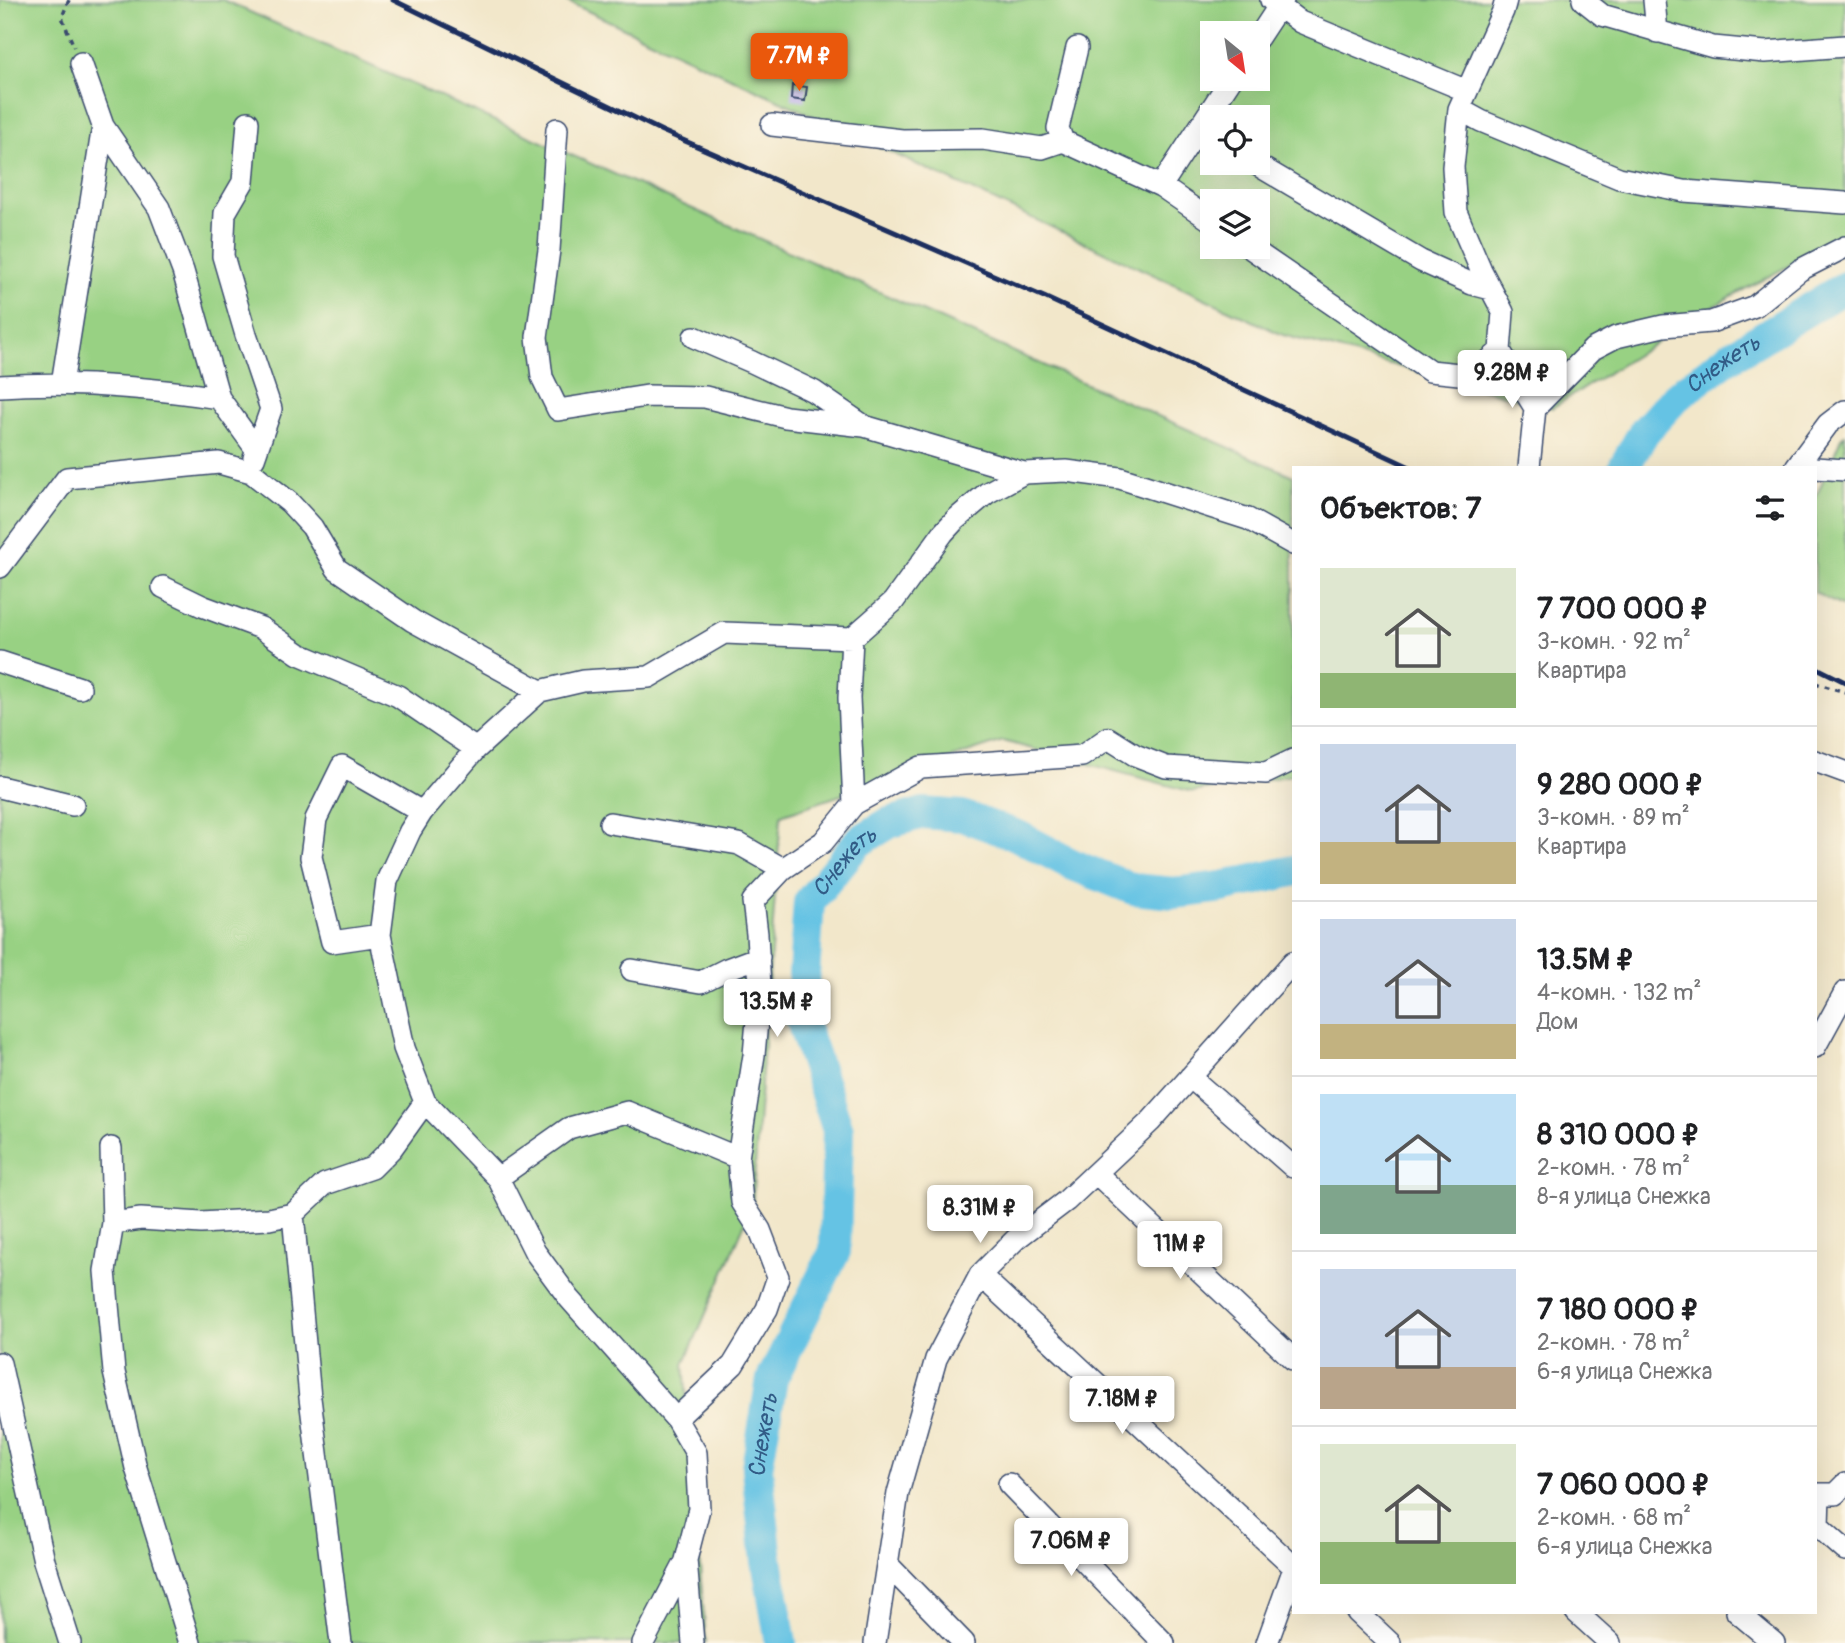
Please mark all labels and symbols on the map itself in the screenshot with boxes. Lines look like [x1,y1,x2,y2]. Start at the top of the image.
north arrow [1200,21,1270,91]
pin: 7.7M ₽ [742,34,856,93]
water label: Снежеть [1679,328,1766,400]
pin: 9.28M ₽ [1447,350,1577,410]
water label: Снежеть [805,820,883,903]
pin: 13.5M ₽ [712,979,842,1039]
pin: 8.31M ₽ [915,1186,1045,1245]
pin: 11M ₽ [1131,1222,1229,1281]
pin: 7.18M ₽ [1057,1376,1187,1436]
water label: Снежеть [742,1390,784,1479]
pin: 7.06M ₽ [1006,1518,1136,1578]

